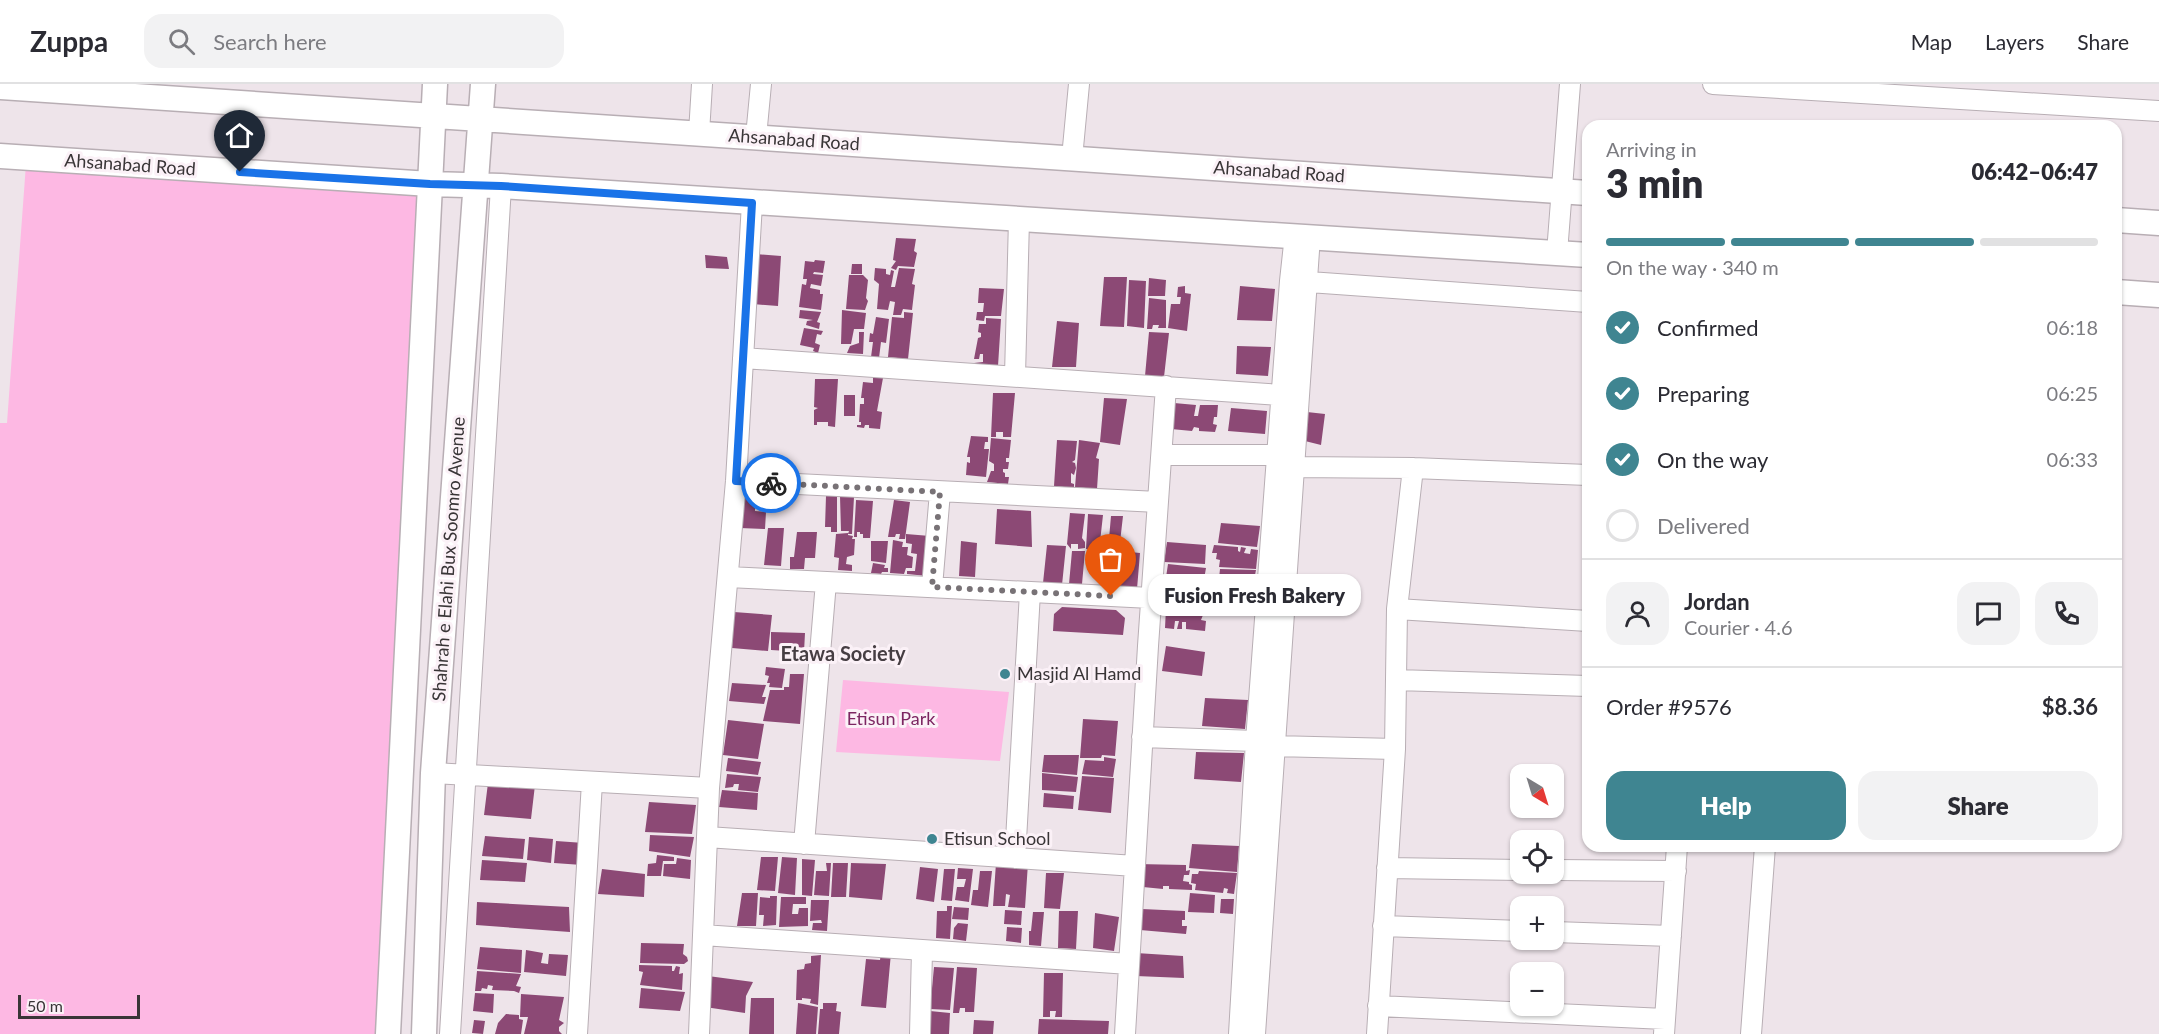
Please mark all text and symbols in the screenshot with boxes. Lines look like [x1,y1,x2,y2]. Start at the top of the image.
search box [144,14,564,68]
text: Zuppa [30,24,108,58]
icon: search [165,25,198,58]
text: Search here [213,28,327,55]
text: Map [1911,29,1952,54]
text: Layers [1985,29,2044,54]
text: Share [2077,29,2129,54]
pin [214,110,265,172]
icon: home [223,119,256,152]
street label: Ahsanabad Road [728,123,860,155]
text: Arriving in [1606,137,1697,161]
street label: Ahsanabad Road [64,148,196,180]
street label: Ahsanabad Road [1213,155,1345,187]
text: 06:42–06:47 [1972,158,2098,185]
text: 3 min [1606,160,1703,206]
text: On the way · 340 m [1606,255,1779,279]
icon: check [1606,311,1639,344]
text: Confirmed [1657,314,1759,341]
text: 06:18 [2047,315,2098,339]
icon: check [1606,377,1639,410]
text: Preparing [1657,380,1749,407]
text: 06:25 [2047,381,2098,405]
street label: Shahrah e Elahi Bux Soomro Avenue [427,416,469,702]
icon: check [1606,443,1639,476]
text: On the way [1657,446,1768,473]
text: 06:33 [2047,447,2098,471]
courier [741,453,801,513]
icon: bike [755,467,788,500]
text: Delivered [1657,512,1750,539]
pin [1085,534,1136,596]
icon: bag [1094,543,1127,576]
callout: Fusion Fresh Bakery [1147,575,1360,617]
button: person [1606,582,1669,645]
button: chat [1957,582,2020,645]
button: phone [2035,582,2098,645]
text: Fusion Fresh Bakery [1164,583,1345,607]
text: Jordan [1684,588,1750,615]
text: Courier · 4.6 [1684,615,1793,639]
district label: Etawa Society [780,641,906,665]
place label: Masjid Al Hamd [1017,662,1141,684]
marker: Masjid Al Hamd [998,667,1012,681]
text: Order #9576 [1606,693,1732,720]
text: $8.36 [2042,693,2098,720]
park label: Etisun Park [847,707,936,729]
north arrow [1510,764,1564,818]
map controls [1510,764,1564,1016]
button: Help [1606,771,1846,840]
button: Share [1858,771,2098,840]
place label: Etisun School [944,827,1051,849]
button: locate [1510,830,1564,884]
marker: Etisun School [925,832,939,846]
button: + [1510,896,1564,950]
button: − [1510,962,1564,1016]
scale bar [18,992,140,1020]
text: 50 m [27,996,63,1015]

